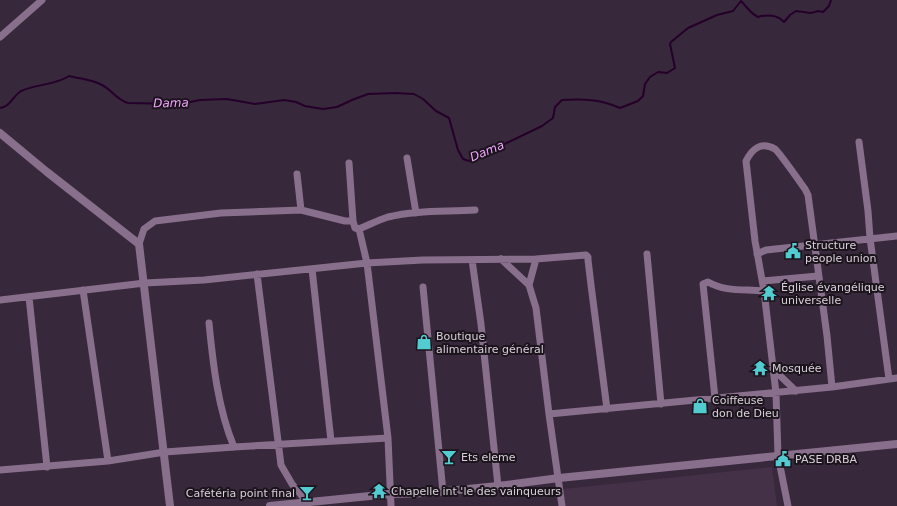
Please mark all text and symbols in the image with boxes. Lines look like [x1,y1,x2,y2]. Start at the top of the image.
water label: Dama [153,96,189,110]
water label: Dama [468,138,506,164]
place label: Structure people union [805,239,877,265]
public building icon: Structure people union [784,242,802,260]
place label: Église évangélique universelle [781,281,885,307]
temple icon: Église évangélique universelle [760,284,778,302]
place label: Boutique alimentaire général [436,330,544,356]
shop icon: Boutique alimentaire général [415,333,433,351]
temple icon: Mosquée [751,359,769,377]
place label: Mosquée [772,362,822,375]
place label: Coiffeuse don de Dieu [712,394,779,420]
shop icon: Coiffeuse don de Dieu [691,397,709,415]
bar icon: Ets eleme [440,448,458,466]
public building icon: PASE DRBA [774,450,792,468]
place label: Ets eleme [461,451,516,464]
place label: PASE DRBA [795,453,858,466]
temple icon: Chapelle int 'le des vainqueurs [370,482,388,500]
bar icon: Cafétéria point final [298,484,316,502]
place label: Chapelle int 'le des vainqueurs [391,485,561,498]
place label: Cafétéria point final [186,487,295,500]

